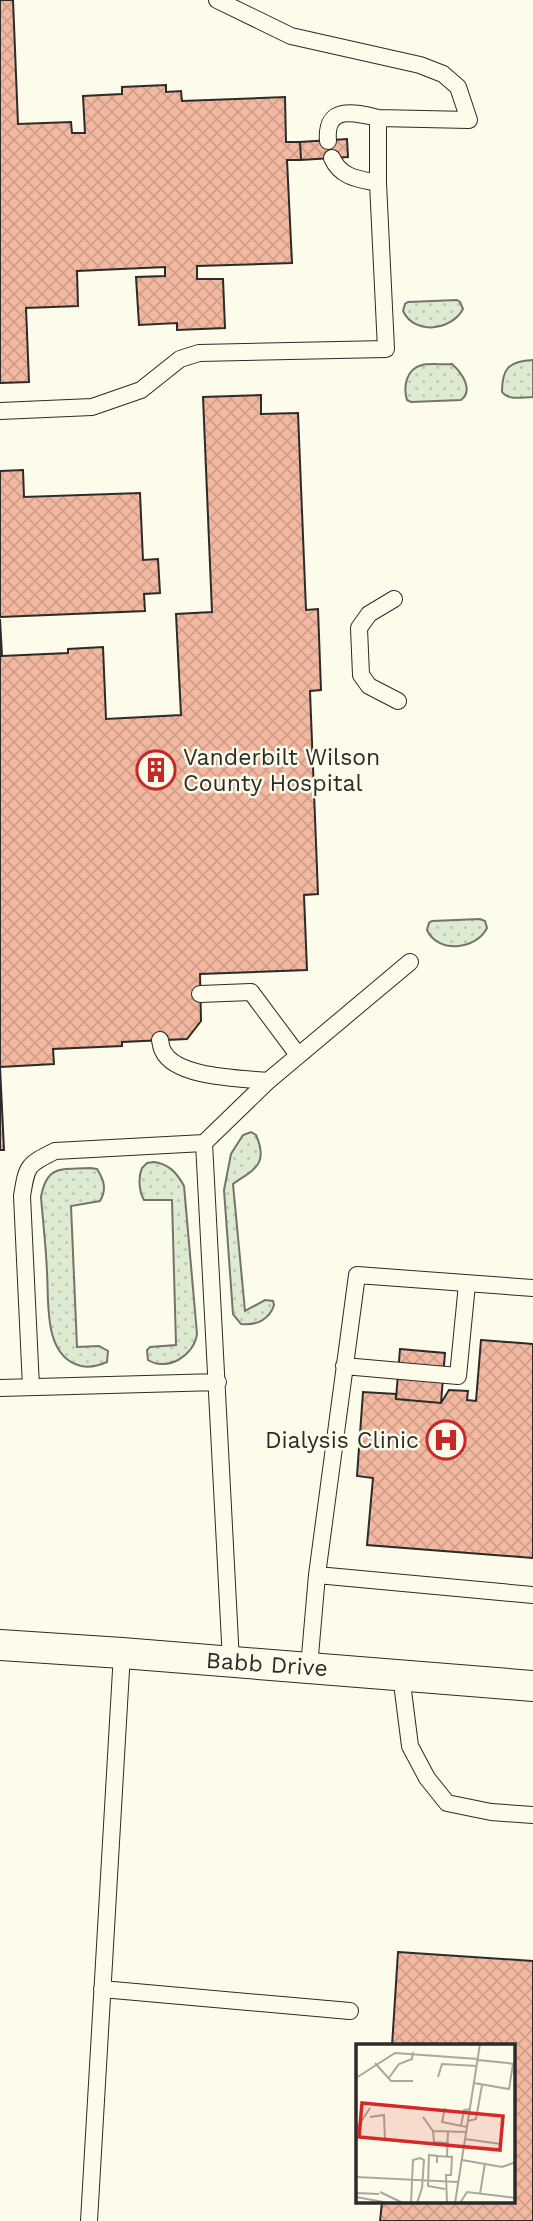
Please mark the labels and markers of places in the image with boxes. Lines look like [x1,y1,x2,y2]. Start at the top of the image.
place label: Vanderbilt Wilson County Hospital [183,744,380,797]
building icon: Vanderbilt Wilson County Hospital [135,749,177,791]
hospital icon: Dialysis Clinic [425,1419,467,1461]
place label: Dialysis Clinic [265,1427,419,1454]

